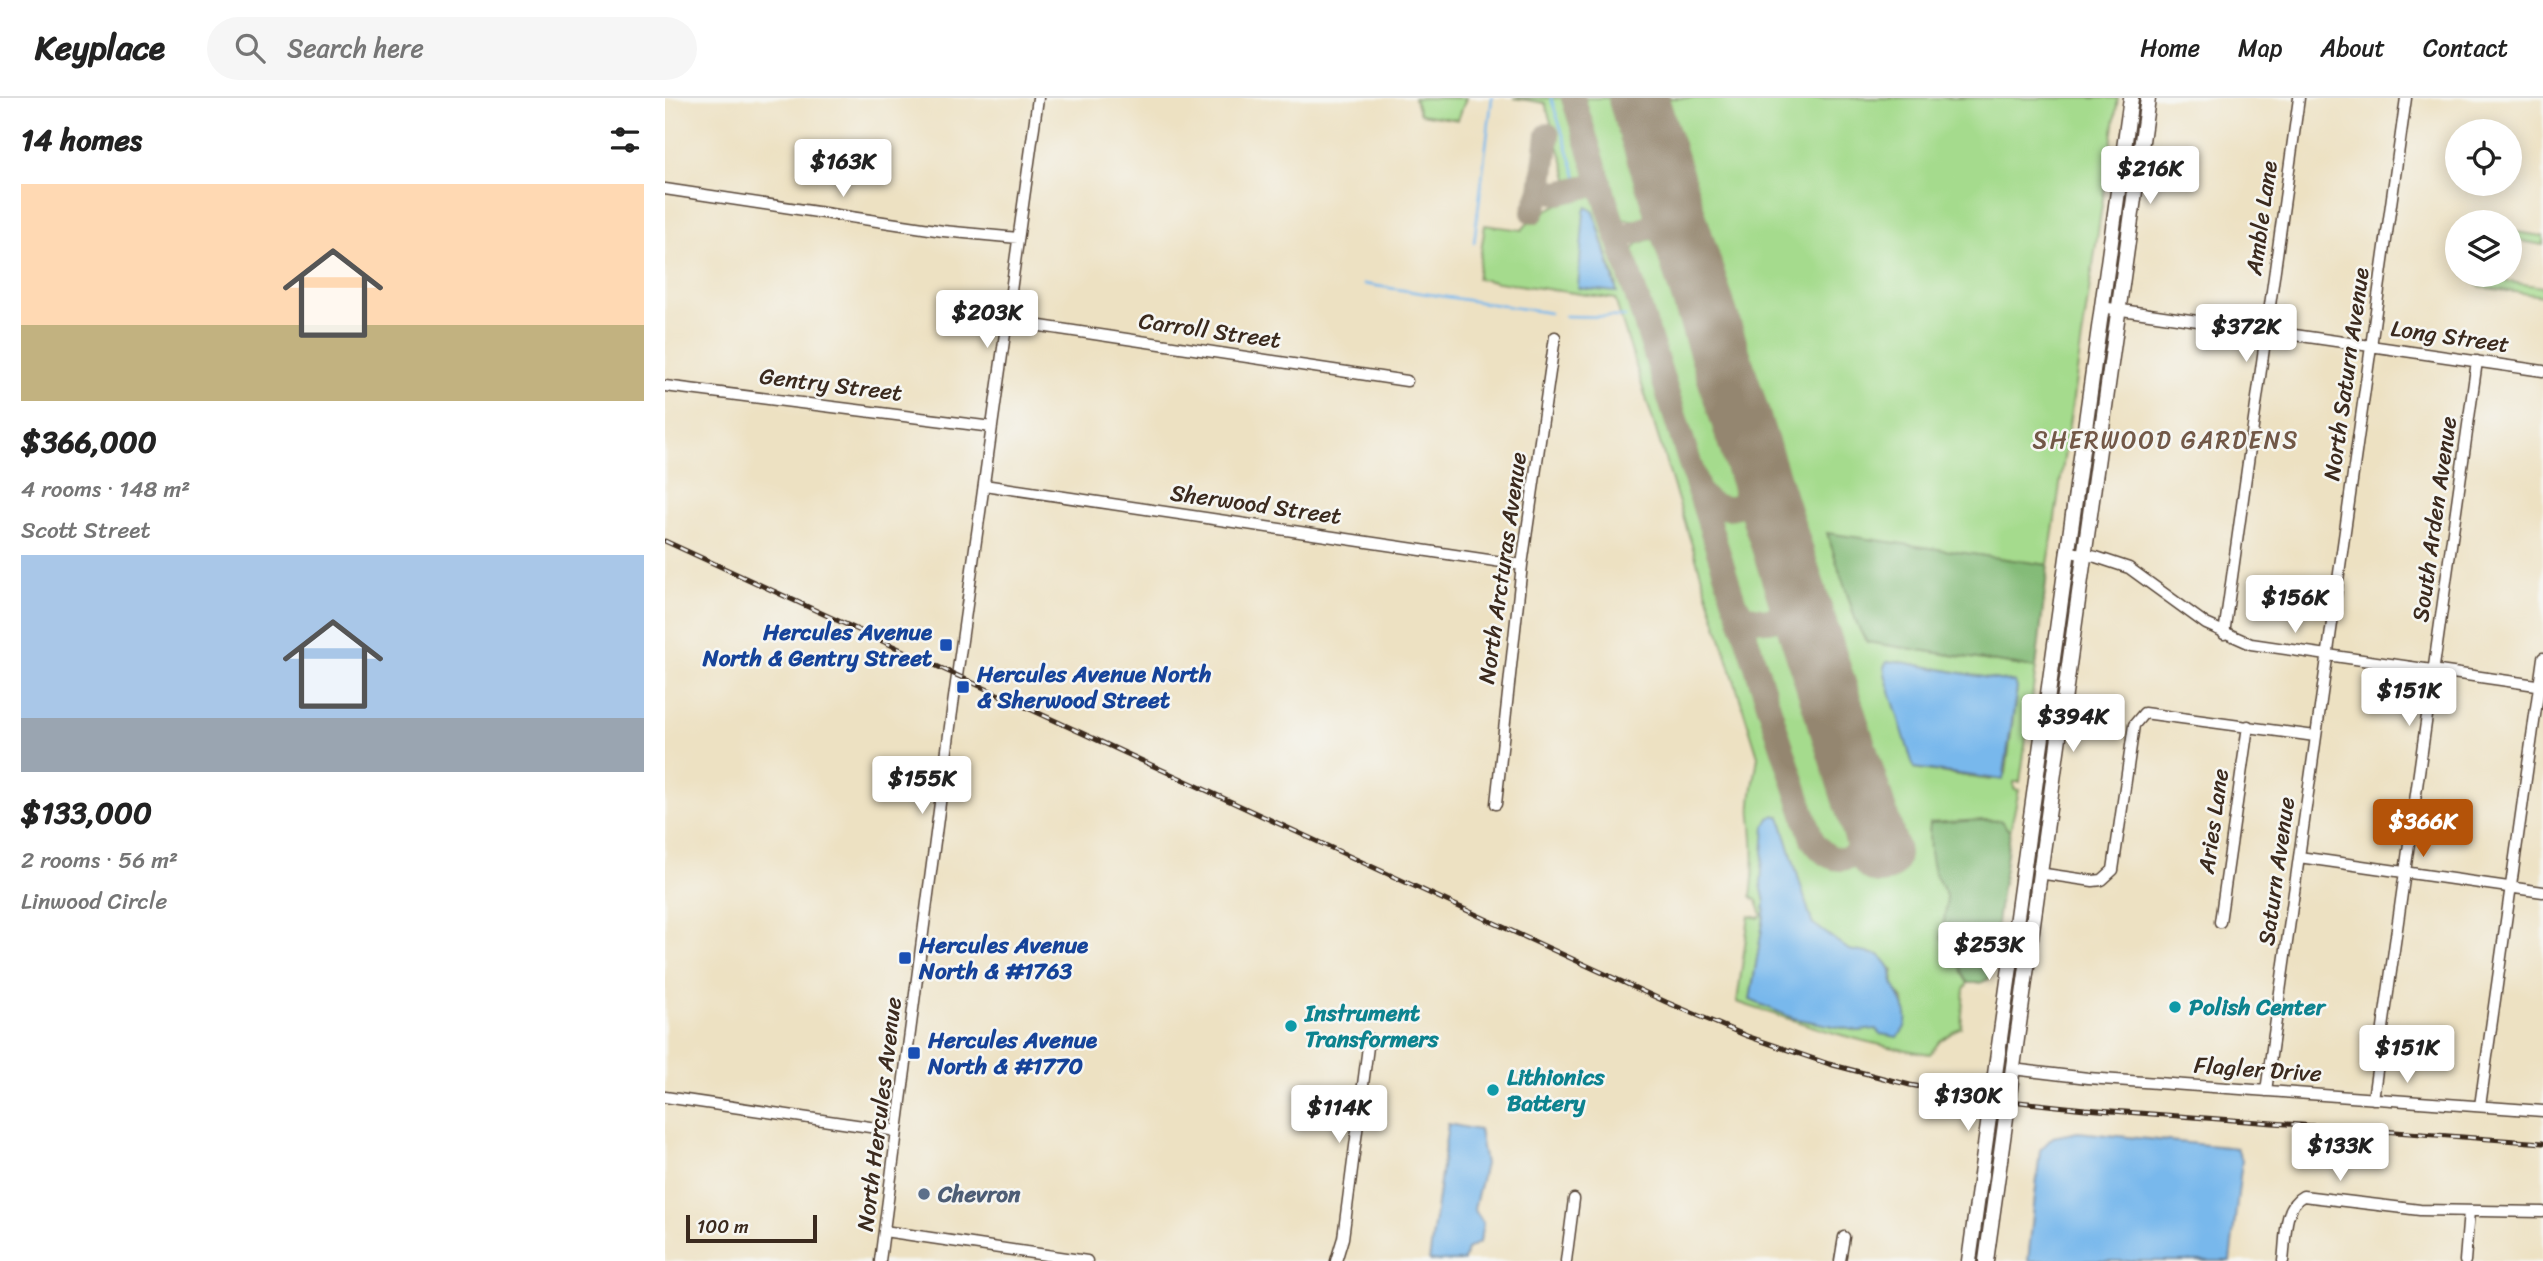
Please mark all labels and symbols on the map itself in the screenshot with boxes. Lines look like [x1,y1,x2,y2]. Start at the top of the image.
pin: $163K [794,140,892,199]
pin: $216K [2101,146,2199,206]
street label: Amble Lane [2233,158,2290,279]
street label: North Saturn Avenue [2311,265,2382,483]
pin: $203K [938,290,1036,350]
street label: Carroll Street [1136,300,1284,361]
pin: $372K [2197,304,2295,364]
street label: Long Street [2388,308,2512,365]
street label: Gentry Street [757,355,905,414]
street label: South Arden Avenue [2400,413,2469,625]
district label: SHERWOOD GARDENS [2033,419,2299,461]
street label: North Arcturas Avenue [1466,449,1539,687]
street label: Sherwood Street [1168,472,1344,537]
pin: $156K [2246,575,2344,635]
place label: Hercules Avenue North & Gentry Street [702,612,933,679]
marker: Hercules Avenue North & Gentry Street [938,637,954,653]
place label: Hercules Avenue North & Sherwood Street [976,654,1211,721]
pin: $151K [2360,668,2458,728]
marker: Hercules Avenue North & Sherwood Street [955,679,971,695]
pin: $394K [2024,694,2122,754]
pin: $155K [873,756,971,816]
street label: Aries Lane [2186,766,2241,877]
street label: Saturn Avenue [2246,794,2307,948]
pin: $366K [2374,800,2472,859]
pin: $253K [1940,922,2038,982]
place label: Hercules Avenue North & #1763 [918,925,1089,992]
marker: Hercules Avenue North & #1763 [897,950,913,966]
place label: Polish Center [2189,987,2327,1028]
place label: Instrument Transformers [1304,993,1439,1060]
street label: North Hercules Avenue [845,994,914,1234]
marker: Polish Center [2167,999,2183,1015]
marker: Instrument Transformers [1283,1018,1299,1034]
place label: Hercules Avenue North & #1770 [927,1020,1098,1087]
pin: $151K [2358,1026,2456,1085]
marker: Hercules Avenue North & #1770 [906,1045,922,1061]
street label: Flagler Drive [2193,1045,2323,1094]
place label: Lithionics Battery [1507,1057,1605,1124]
pin: $130K [1919,1074,2017,1133]
marker: Lithionics Battery [1485,1082,1501,1098]
pin: $114K [1290,1086,1388,1145]
pin: $133K [2291,1124,2389,1183]
place label: Chevron [937,1174,1021,1215]
marker: Chevron [916,1186,932,1202]
scale bar [686,1212,817,1244]

